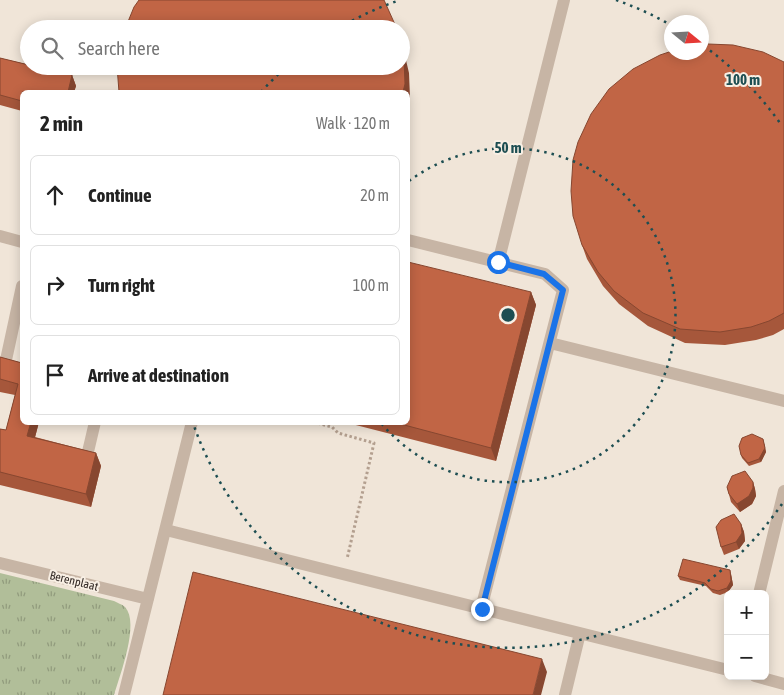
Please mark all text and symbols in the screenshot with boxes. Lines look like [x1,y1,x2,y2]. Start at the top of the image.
north arrow [664,15,709,60]
search box [20,20,410,75]
icon: search [38,34,66,62]
text: Search here [78,37,160,59]
text: 100 m [726,71,760,88]
text: 2 min [40,111,83,135]
text: Walk · 120 m [316,114,390,132]
text: 50 m [495,139,522,156]
icon: ahead [41,181,69,209]
text: Continue [88,184,152,206]
text: 20 m [360,186,389,204]
route start [487,251,510,274]
icon: right [41,271,69,299]
text: Turn right [88,274,155,296]
text: 100 m [353,276,389,294]
centre of rings [499,306,517,324]
icon: arrive [41,361,69,389]
text: Arrive at destination [88,364,229,386]
street label: Berenplaat [48,568,100,594]
map controls [724,590,769,680]
button: + [724,590,769,635]
route end [471,598,494,621]
button: − [724,635,769,680]

